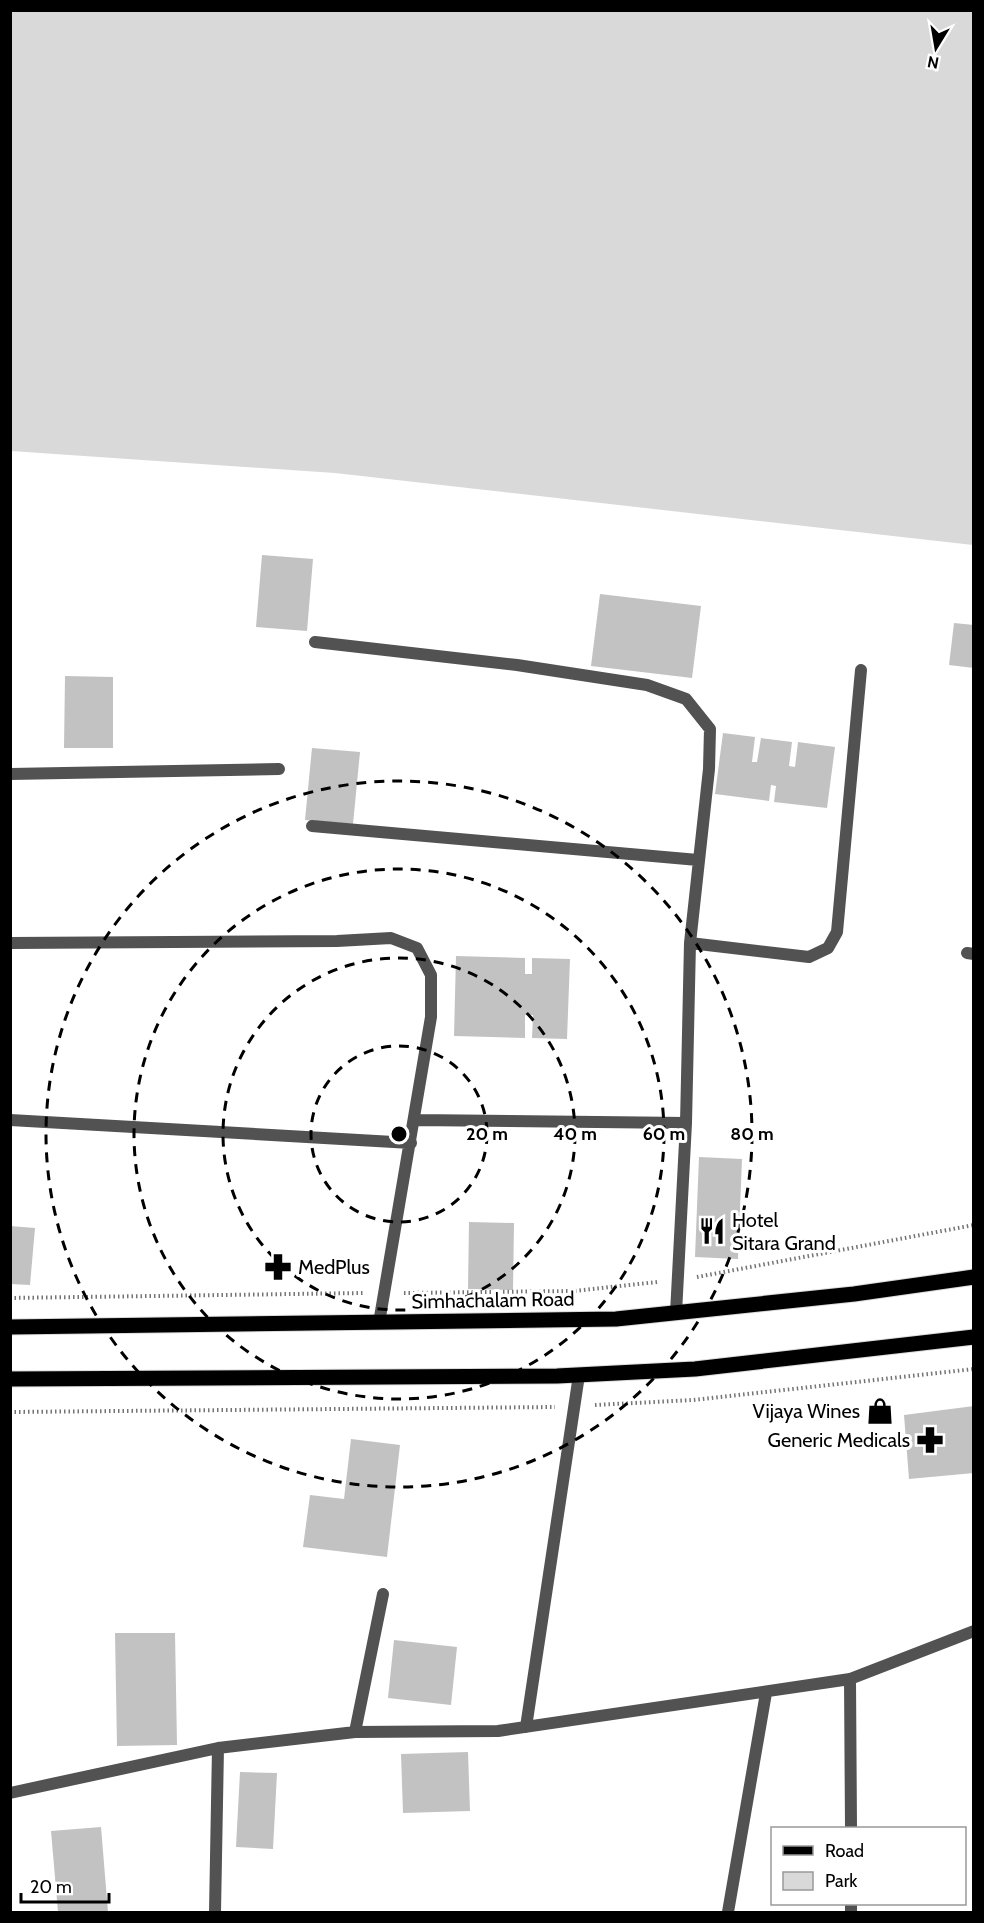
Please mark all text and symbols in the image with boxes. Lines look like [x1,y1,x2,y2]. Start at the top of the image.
north arrow [906,18,966,78]
text: N [926,52,941,73]
text: 20 m [466,1123,508,1145]
text: 40 m [553,1123,597,1145]
text: 60 m [643,1123,685,1145]
text: 80 m [730,1123,774,1145]
centre of rings [389,1124,409,1144]
place label: Hotel Sitara Grand [732,1208,836,1255]
restaurant icon: Hotel Sitara Grand [697,1216,727,1246]
pharmacy icon: MedPlus [263,1252,293,1282]
place label: MedPlus [298,1255,370,1279]
street label: Simhachalam Road [411,1287,575,1313]
shop icon: Vijaya Wines [865,1396,895,1426]
place label: Vijaya Wines [752,1399,860,1423]
pharmacy icon: Generic Medicals [915,1425,945,1455]
place label: Generic Medicals [768,1428,910,1452]
legend [771,1827,966,1905]
text: Road [825,1840,864,1862]
scale bar [21,1866,110,1904]
text: Park [825,1870,858,1892]
text: 20 m [30,1876,72,1898]

